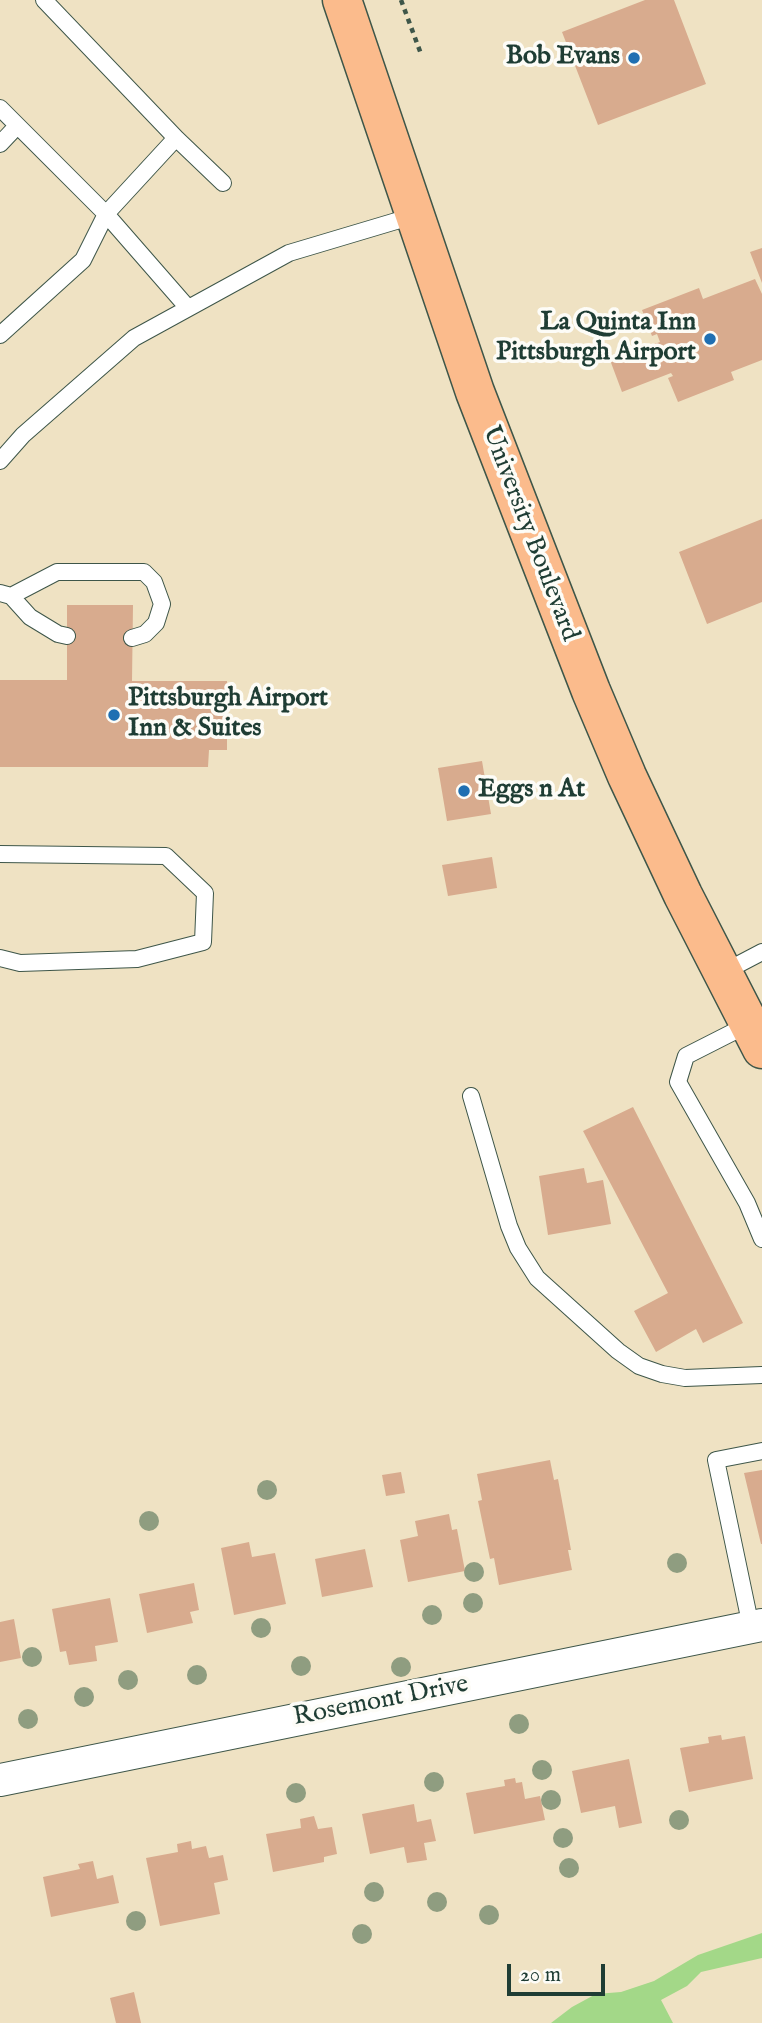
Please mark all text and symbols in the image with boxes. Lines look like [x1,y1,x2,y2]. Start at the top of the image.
place label: Bob Evans [506,42,620,74]
marker: Bob Evans [626,50,642,66]
place label: La Quinta Inn Pittsburgh Airport [496,308,696,370]
marker: La Quinta Inn Pittsburgh Airport [702,331,718,347]
street label: University Boulevard [474,422,584,646]
place label: Pittsburgh Airport Inn & Suites [128,684,328,746]
marker: Pittsburgh Airport Inn & Suites [106,707,122,723]
place label: Eggs n At [478,775,585,807]
marker: Eggs n At [456,783,472,799]
street label: Rosemont Drive [291,1670,471,1734]
scale bar [510,1950,608,1994]
text: 20 m [520,1962,561,1989]

